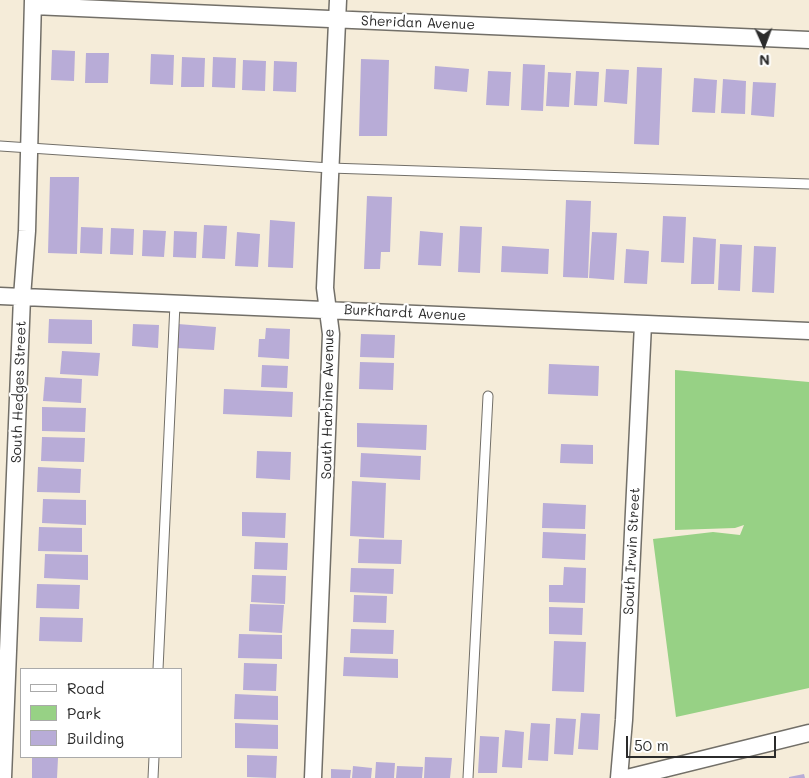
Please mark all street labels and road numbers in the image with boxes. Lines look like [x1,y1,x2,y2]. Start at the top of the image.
street label: Sheridan Avenue [361,13,475,33]
street label: Burkhardt Avenue [343,301,467,325]
street label: South Hedges Street [8,320,30,464]
street label: South Harbine Avenue [318,329,338,479]
street label: South Irwin Street [620,487,644,615]

